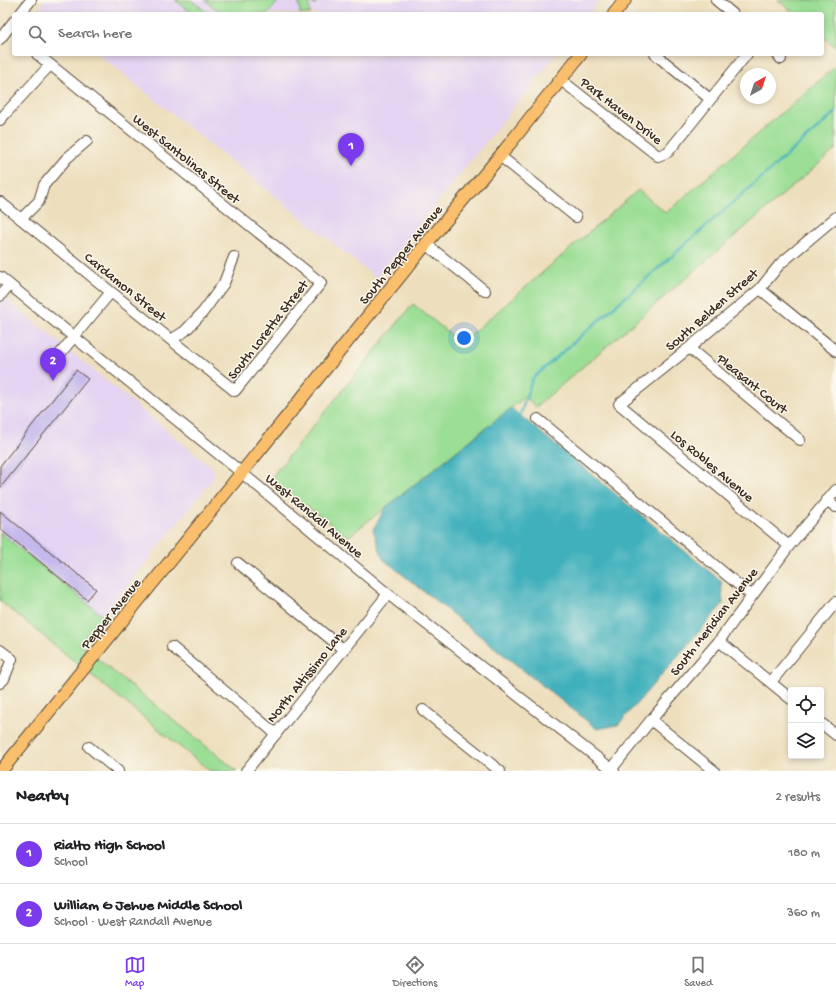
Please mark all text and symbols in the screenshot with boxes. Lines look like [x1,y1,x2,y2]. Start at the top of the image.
search box [12,12,824,56]
icon: search [26,23,48,45]
text: Search here [58,25,132,43]
north arrow [740,68,776,104]
street label: Park Haven Drive [575,74,666,150]
street label: West Santolinas Street [128,111,244,209]
pin: 1 [338,133,364,166]
street label: South Pepper Avenue [357,202,448,309]
street label: Cardamon Street [80,250,170,327]
street label: South Belden Street [663,265,763,356]
street label: South Loretta Street [225,277,314,384]
your location [454,328,474,348]
pin: 2 [40,348,66,381]
street label: Pleasant Court [712,350,791,420]
street label: Los Robles Avenue [666,427,757,507]
street label: West Randall Avenue [261,471,366,563]
street label: South Meridian Avenue [667,564,763,680]
street label: Pepper Avenue [78,575,146,654]
street label: North Altissimo Lane [264,624,352,727]
map controls [788,687,824,759]
button: locate [788,687,824,723]
button: layers [788,723,824,759]
text: Nearby [16,787,69,807]
text: 2 results [775,790,820,805]
text: Rialto High School [54,837,165,855]
text: 1 [26,846,32,861]
text: 180 m [788,846,820,861]
text: School [54,855,88,870]
text: William G Jehue Middle School [54,897,242,915]
text: 2 [26,906,32,921]
text: 360 m [787,906,820,921]
text: School · West Randall Avenue [54,915,212,930]
tab: Map [124,954,146,990]
tab: Directions [393,954,437,990]
tab: Saved [684,954,712,990]

